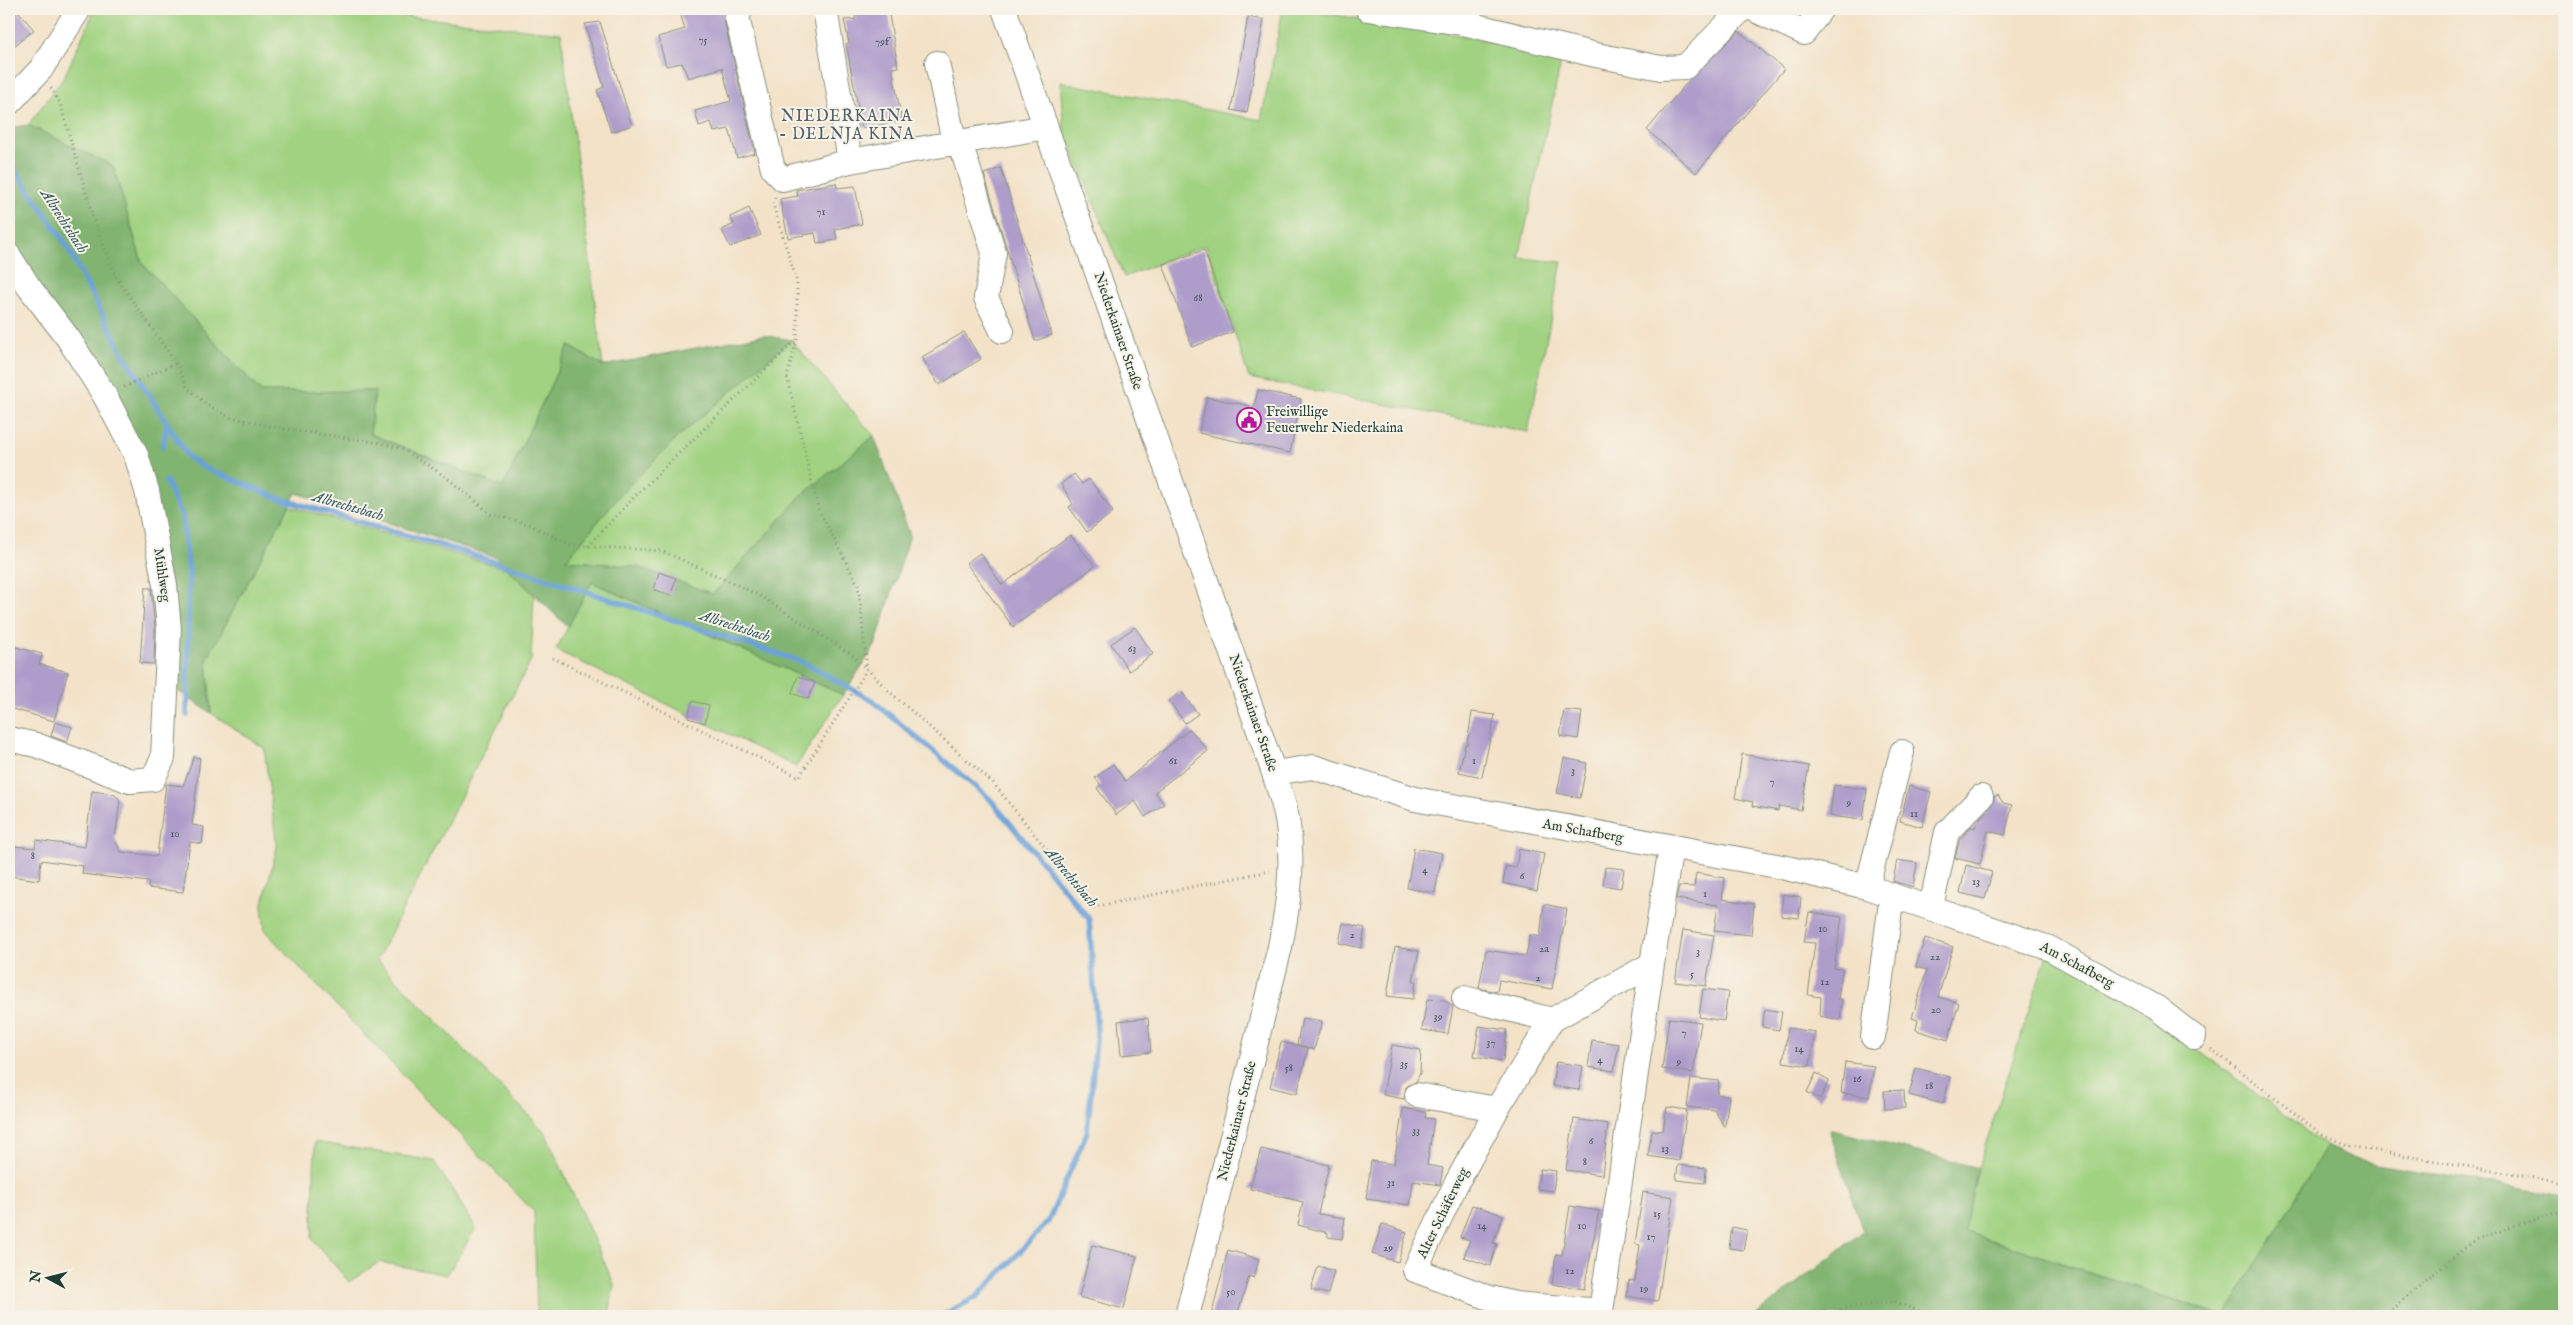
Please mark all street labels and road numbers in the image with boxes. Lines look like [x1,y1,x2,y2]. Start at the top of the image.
street label: Niederkainaer Straße [1089,270,1147,393]
street label: Mühlweg [149,547,175,604]
street label: Niederkainaer Straße [1224,652,1282,775]
street label: Am Schafberg [1540,815,1625,847]
street label: Am Schafberg [2036,937,2118,992]
street label: Niederkainaer Straße [1213,1058,1261,1183]
street label: Alter Schäferweg [1413,1164,1473,1262]

